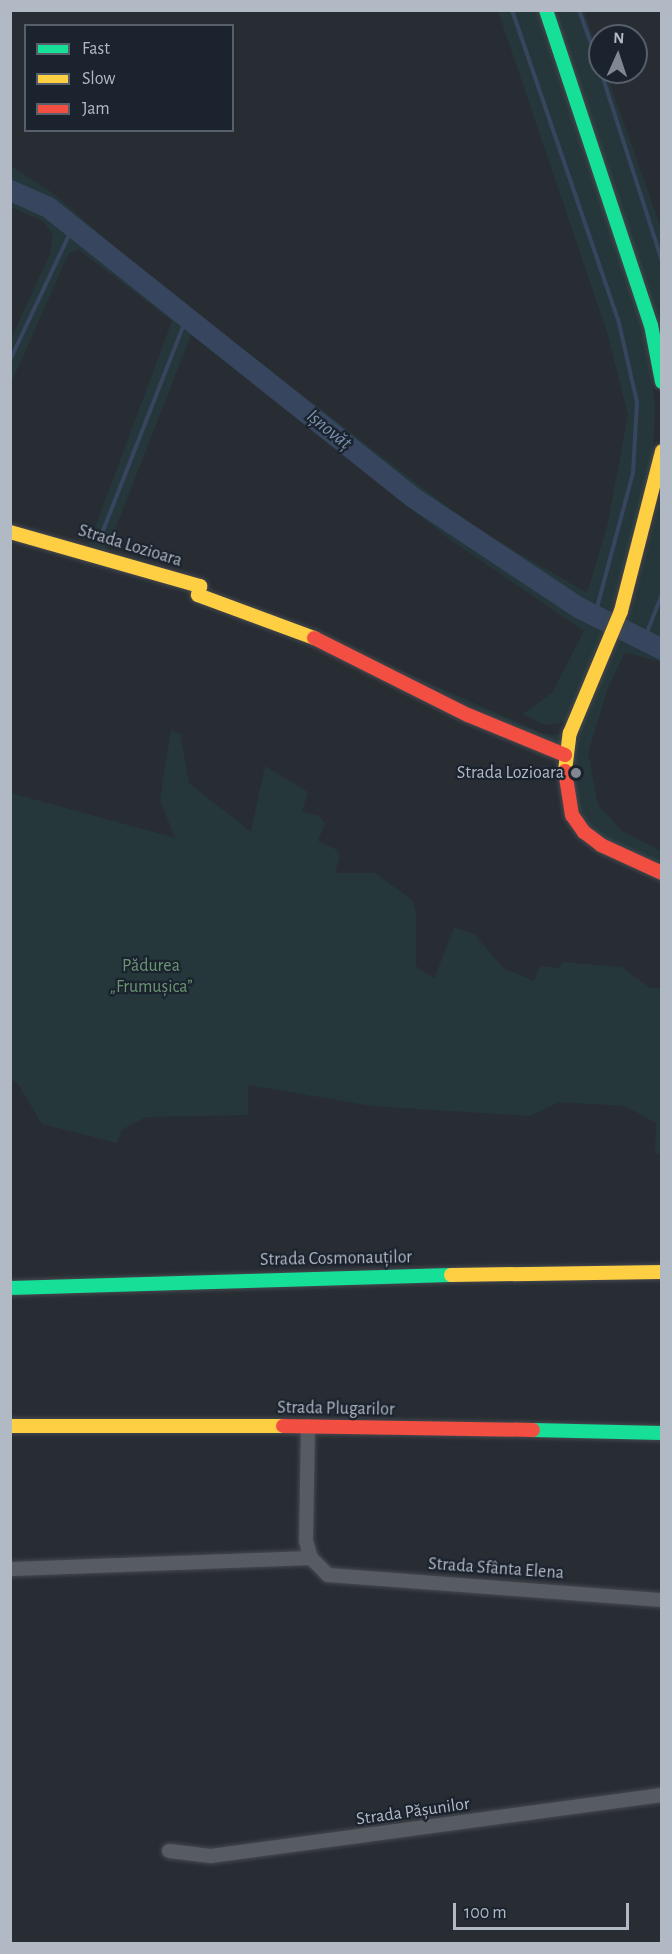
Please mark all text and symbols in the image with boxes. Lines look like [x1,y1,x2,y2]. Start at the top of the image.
legend [24,24,234,132]
north arrow [588,24,648,84]
text: N [613,30,625,46]
text: Fast [82,40,110,58]
text: Slow [82,70,115,88]
text: Jam [82,100,110,118]
water label: Ișnovăț [301,404,357,456]
street label: Strada Lozioara [76,520,184,572]
place label: Strada Lozioara [457,762,564,784]
marker: Strada Lozioara [569,766,583,780]
park label: Pădurea „Frumușica” [110,956,192,998]
street label: Strada Cosmonauților [260,1247,412,1271]
street label: Strada Plugarilor [277,1397,395,1421]
street label: Strada Sfânta Elena [427,1553,565,1585]
street label: Strada Pășunilor [355,1793,471,1831]
scale bar [456,1891,632,1929]
text: 100 m [464,1904,507,1922]

